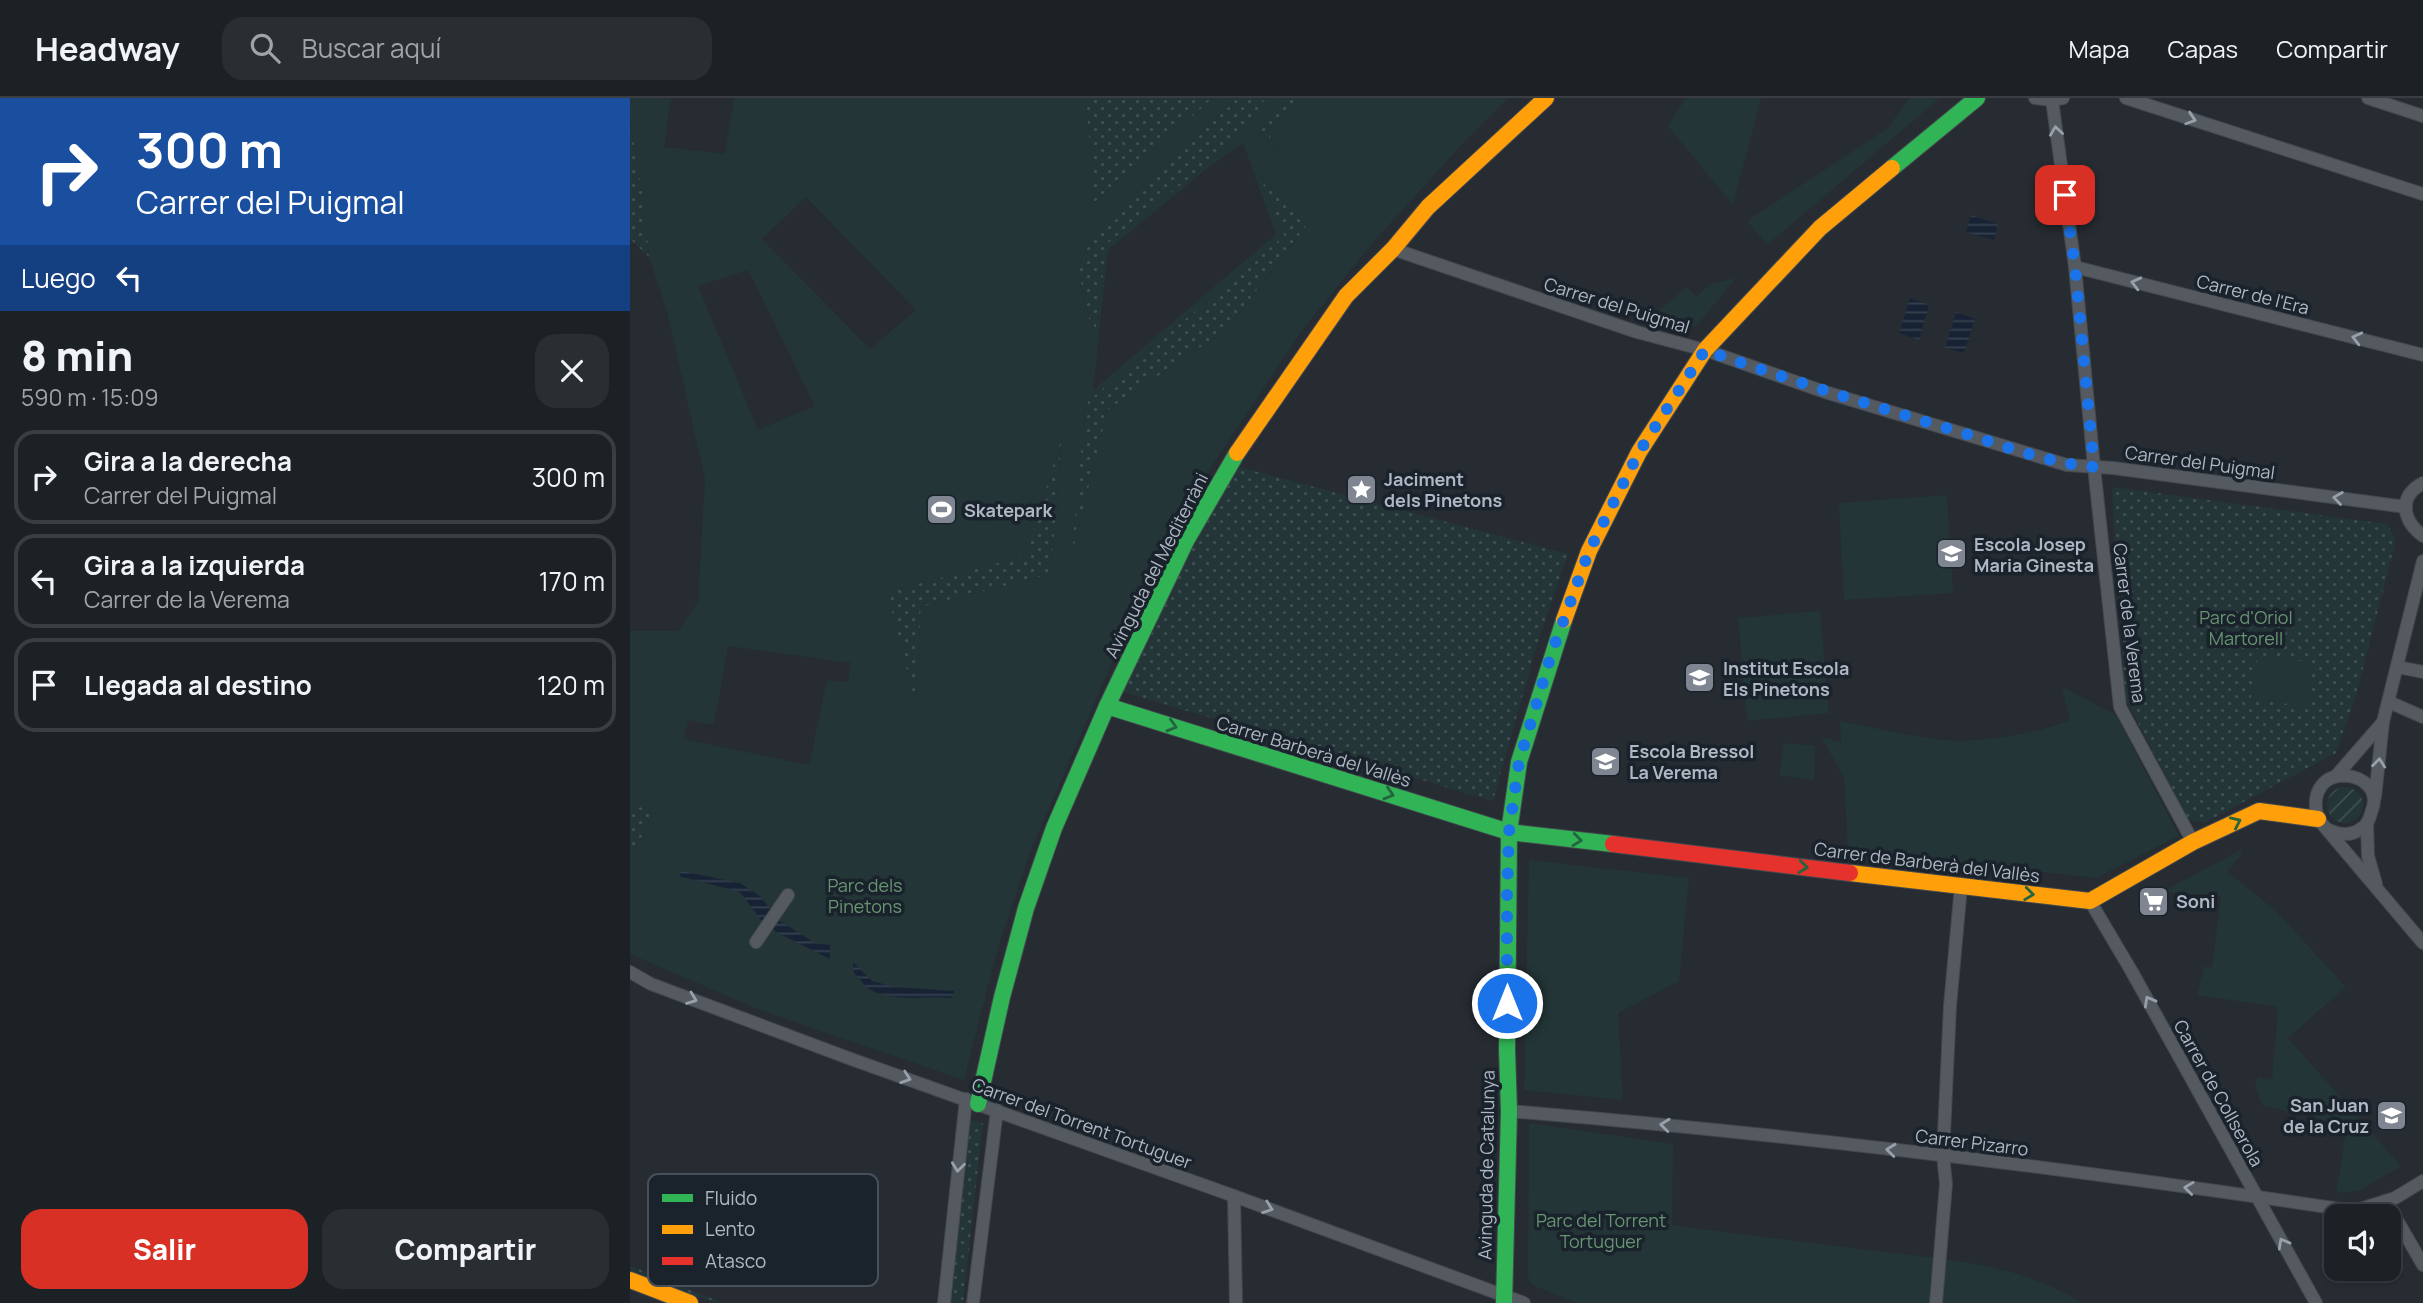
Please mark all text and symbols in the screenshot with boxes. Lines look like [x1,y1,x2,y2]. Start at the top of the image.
search box [222,17,712,80]
text: Headway [35,26,180,71]
icon: search [246,29,284,67]
text: Buscar aquí [302,30,441,66]
text: Mapa [2069,32,2130,65]
text: Capas [2168,32,2238,65]
text: Compartir [2276,32,2388,65]
one-way arrow [2184,111,2196,125]
text: 300 m [136,116,283,183]
one-way arrow [2049,125,2064,137]
icon: right [21,126,112,217]
pin [2035,165,2095,225]
icon: arrive [2046,176,2084,214]
text: Carrer del Puigmal [136,180,405,224]
icon: left [110,259,148,297]
text: Luego [21,260,96,296]
street label: Carrer de l'Era [2194,268,2312,320]
street label: Carrer del Puigmal [1541,271,1693,339]
one-way arrow [2130,277,2142,291]
text: 8 min [21,326,133,384]
one-way arrow [2351,332,2363,346]
button: close [535,334,609,408]
text: 590 m · 15:09 [21,381,159,413]
street label: Carrer del Puigmal [2123,440,2277,484]
text: Gira a la derecha [84,443,292,479]
icon: right [25,458,63,496]
text: 300 m [532,459,605,495]
place label: Jaciment dels Pinetons [1384,467,1503,512]
street label: Avinguda del Mediterràni [1099,468,1213,662]
place icon: Jaciment dels Pinetons [1344,472,1378,506]
text: Carrer del Puigmal [84,479,277,511]
one-way arrow [2333,490,2344,505]
sports icon: Skatepark [924,493,958,527]
place label: Skatepark [964,498,1053,522]
place label: Escola Josep Maria Ginesta [1974,532,2094,577]
school or university icon: Escola Josep Maria Ginesta [1934,537,1968,571]
street label: Carrer de la Verema [2108,542,2152,704]
text: Gira a la izquierda [84,547,305,583]
icon: left [25,562,63,600]
text: 170 m [539,563,605,599]
text: Carrer de la Verema [84,583,290,615]
park label: Parc d'Oriol Martorell [2199,605,2293,650]
place label: Institut Escola Els Pinetons [1723,656,1849,701]
school or university icon: Institut Escola Els Pinetons [1683,661,1717,695]
icon: arrive [25,666,63,704]
text: Llegada al destino [84,667,312,703]
text: 120 m [537,667,605,703]
street label: Carrer Barberà del Vallès [1214,710,1414,792]
one-way arrow [1166,718,1178,733]
place label: Escola Bressol La Verema [1629,739,1754,784]
school or university icon: Escola Bressol La Verema [1589,744,1623,778]
one-way arrow [2371,757,2386,768]
one-way arrow [1383,786,1395,801]
one-way arrow [2229,816,2241,830]
one-way arrow [1571,833,1583,848]
street label: Carrer de Barberà del Vallès [1813,836,2041,888]
one-way arrow [1797,859,1809,874]
park label: Parc dels Pinetons [827,873,903,918]
supermarket icon: Soni [2136,884,2170,918]
one-way arrow [2023,887,2035,902]
place label: Soni [2176,889,2215,913]
position arrow [1470,966,1544,1040]
one-way arrow [686,991,698,1005]
one-way arrow [2144,996,2157,1009]
street label: Carrer de Collserola [2169,1015,2269,1171]
one-way arrow [899,1070,911,1084]
street label: Avinguda de Catalunya [1472,1070,1500,1260]
street label: Carrer del Torrent Tortuguer [969,1072,1196,1174]
place label: San Juan de la Cruz [2283,1093,2369,1138]
school or university icon: San Juan de la Cruz [2375,1098,2409,1132]
one-way arrow [1659,1118,1670,1133]
street label: Carrer Pizarro [1914,1123,2030,1161]
one-way arrow [1885,1142,1897,1157]
one-way arrow [950,1161,965,1173]
legend [648,1174,878,1286]
one-way arrow [2184,1180,2195,1195]
text: Fluido [705,1185,757,1211]
one-way arrow [1262,1200,1274,1214]
map controls [2324,1204,2401,1281]
button: sound [2324,1204,2401,1281]
park label: Parc del Torrent Tortuguer [1536,1208,1666,1253]
button: Salir [21,1209,308,1289]
button: Compartir [322,1209,609,1289]
text: Lento [705,1216,755,1242]
one-way arrow [2278,1238,2291,1251]
text: Atasco [705,1248,766,1274]

